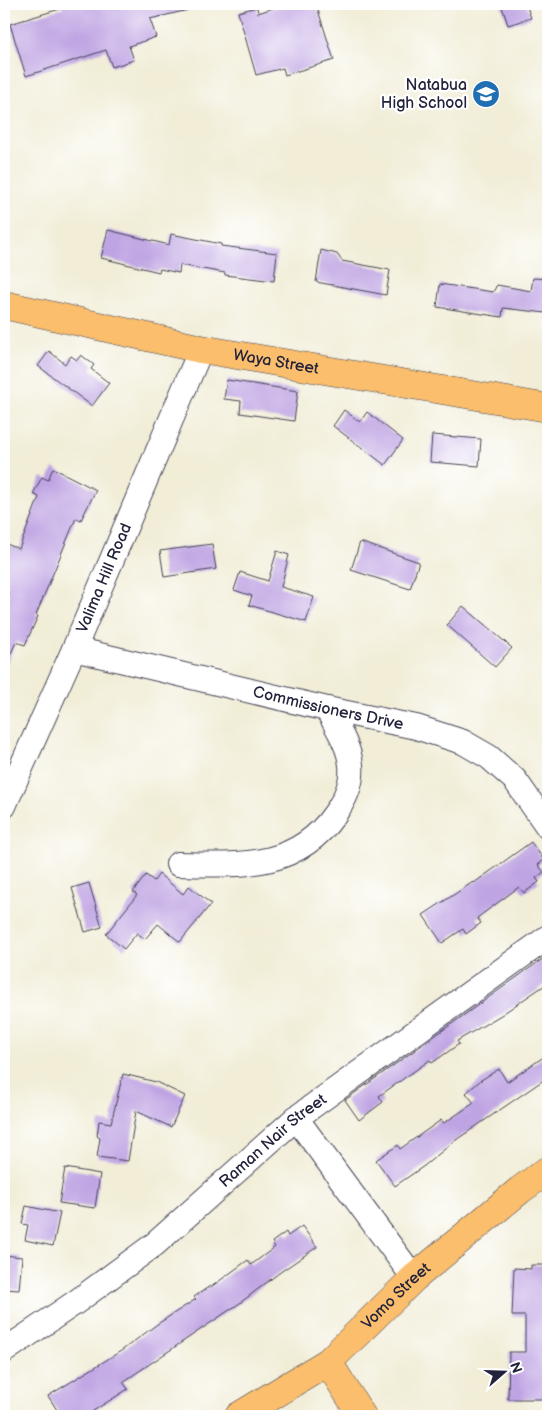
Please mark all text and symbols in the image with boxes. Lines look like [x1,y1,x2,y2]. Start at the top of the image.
place label: Natabua High School [381,76,467,113]
school or university icon: Natabua High School [471,79,501,109]
street label: Waya Street [232,345,320,378]
street label: Valima Hill Road [72,520,136,636]
street label: Commissioners Drive [251,682,406,734]
street label: Raman Nair Street [215,1090,330,1191]
street label: Vomo Street [358,1259,435,1333]
north arrow [480,1348,530,1398]
text: N [506,1360,526,1376]

